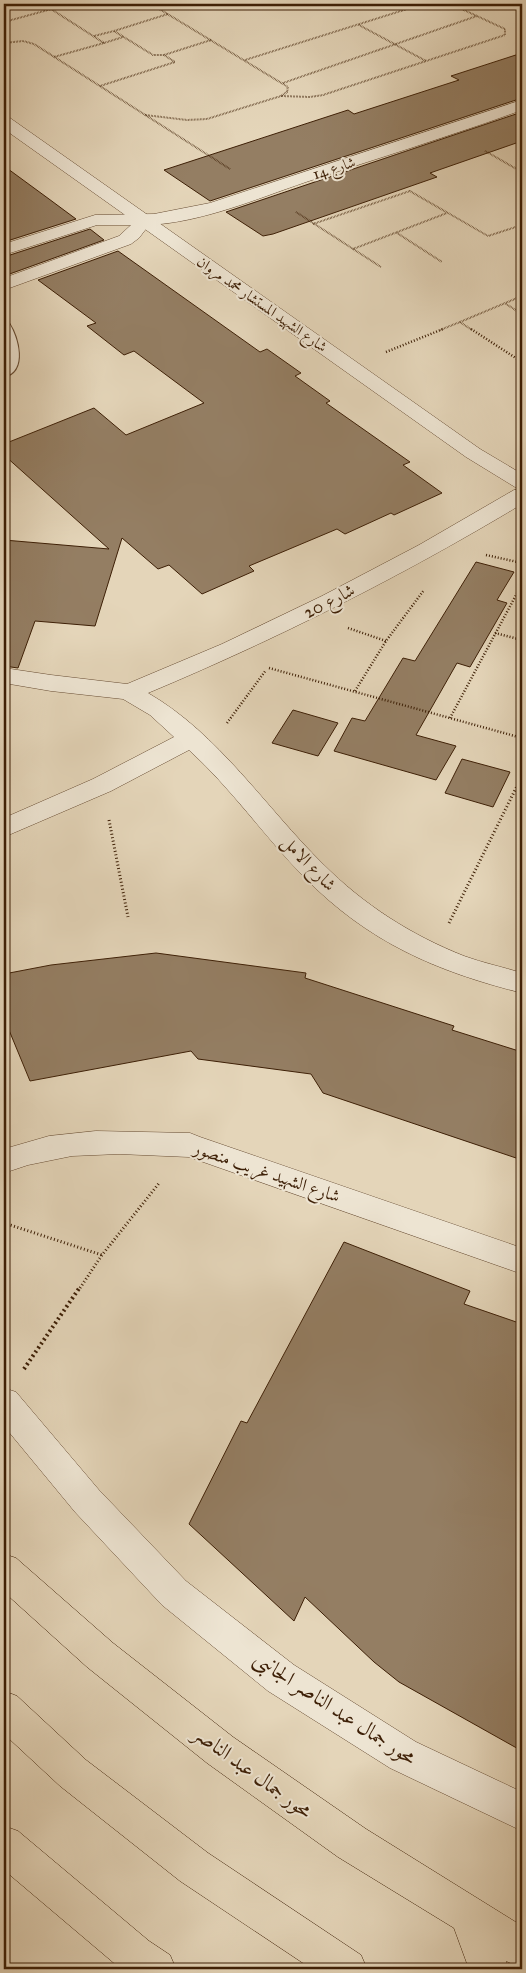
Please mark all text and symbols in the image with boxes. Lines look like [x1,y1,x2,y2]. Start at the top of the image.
street label: شارع 14 [310,153,359,187]
street label: شارع الشهيد المستشار محمد مروان [191,252,331,359]
street label: شارع 20 [300,579,360,627]
street label: شارع الامل [274,830,341,898]
street label: شارع الشهيد غريب منصور [188,1136,343,1211]
street label: محور جمال عبد الناصر الجانبى [247,1646,422,1772]
street label: محور جمال عبد الناصر [186,1719,318,1825]

